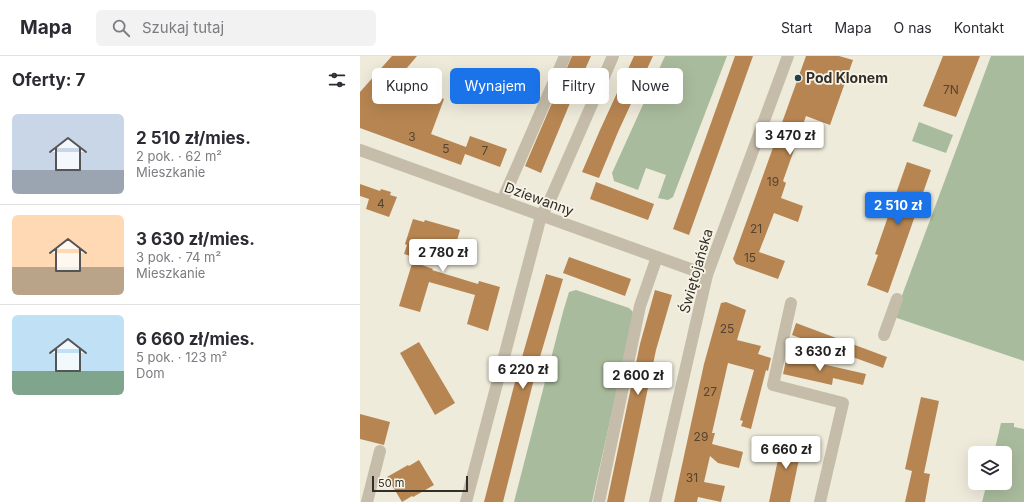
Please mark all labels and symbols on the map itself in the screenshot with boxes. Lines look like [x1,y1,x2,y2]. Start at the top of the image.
place label: Pod Klonem [806,69,888,86]
marker: Pod Klonem [793,73,803,83]
house number: 7N [943,82,959,97]
pin: 3 470 zł [749,122,831,156]
house number: 3 [408,129,416,144]
house number: 5 [442,141,450,156]
house number: 7 [482,143,489,158]
house number: 19 [767,174,779,189]
street label: Dziewanny [502,178,576,219]
pin: 2 510 zł [857,192,939,226]
house number: 4 [377,196,385,211]
house number: 21 [750,221,762,236]
street label: Świętojańska [675,227,716,315]
pin: 2 780 zł [402,239,484,273]
house number: 15 [744,250,756,265]
house number: 25 [720,321,734,336]
pin: 3 630 zł [779,338,861,372]
pin: 6 220 zł [482,356,564,390]
pin: 2 600 zł [597,362,679,396]
house number: 27 [703,384,717,399]
house number: 29 [694,429,708,444]
pin: 6 660 zł [745,436,827,470]
house number: 31 [686,470,698,485]
scale bar [372,474,468,493]

